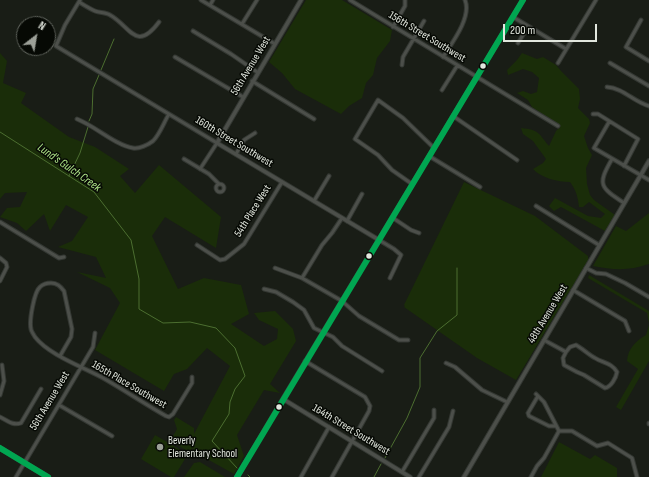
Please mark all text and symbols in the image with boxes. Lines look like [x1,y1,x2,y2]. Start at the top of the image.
street label: 156th Street Southwest [386,9,468,65]
north arrow [16,16,56,56]
scale bar [505,16,599,42]
text: N [36,19,48,33]
text: 200 m [510,23,535,38]
street label: 56th Avenue West [228,34,274,98]
unlabelled marker [478,61,488,71]
street label: 160th Street Southwest [193,114,275,170]
water label: Lund's Gulch Creek [34,141,104,195]
street label: 54th Place West [232,182,274,240]
unlabelled marker [364,251,374,261]
street label: 48th Avenue West [525,282,571,346]
street label: 165th Place Southwest [89,358,169,412]
street label: 56th Avenue West [27,369,73,433]
unlabelled marker [274,402,284,412]
street label: 164th Street Southwest [310,402,392,458]
place label: Beverly Elementary School [168,434,237,460]
marker: Beverly Elementary School [155,442,165,452]

